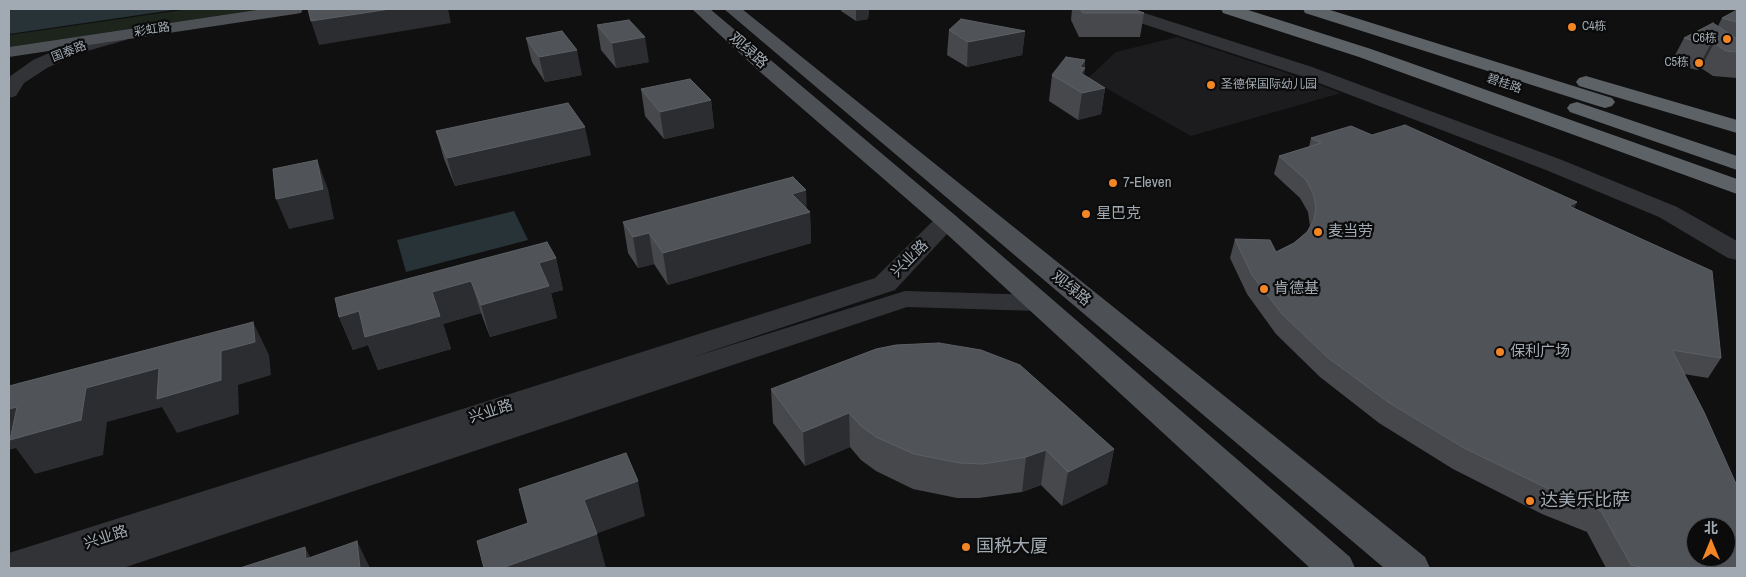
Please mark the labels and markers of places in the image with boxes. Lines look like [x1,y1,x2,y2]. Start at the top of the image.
place label: C4栋 [1582,20,1607,34]
marker: C4栋 [1566,21,1578,33]
place label: C6栋 [1692,32,1717,46]
marker: C6栋 [1721,33,1733,45]
place label: C5栋 [1664,56,1689,70]
marker: C5栋 [1693,57,1705,69]
place label: 圣德保国际幼儿园 [1221,78,1317,92]
marker: 圣德保国际幼儿园 [1205,79,1217,91]
place label: 7-Eleven [1123,174,1172,192]
marker: 7-Eleven [1107,177,1119,189]
place label: 星巴克 [1096,205,1141,223]
marker: 星巴克 [1080,208,1092,220]
place label: 麦当劳 [1328,223,1373,241]
marker: 麦当劳 [1312,226,1324,238]
place label: 肯德基 [1274,280,1319,298]
marker: 肯德基 [1258,283,1270,295]
place label: 保利广场 [1510,343,1570,361]
marker: 保利广场 [1494,346,1506,358]
place label: 达美乐比萨 [1540,490,1630,512]
marker: 达美乐比萨 [1524,495,1536,507]
place label: 国税大厦 [976,536,1048,558]
marker: 国税大厦 [960,541,972,553]

